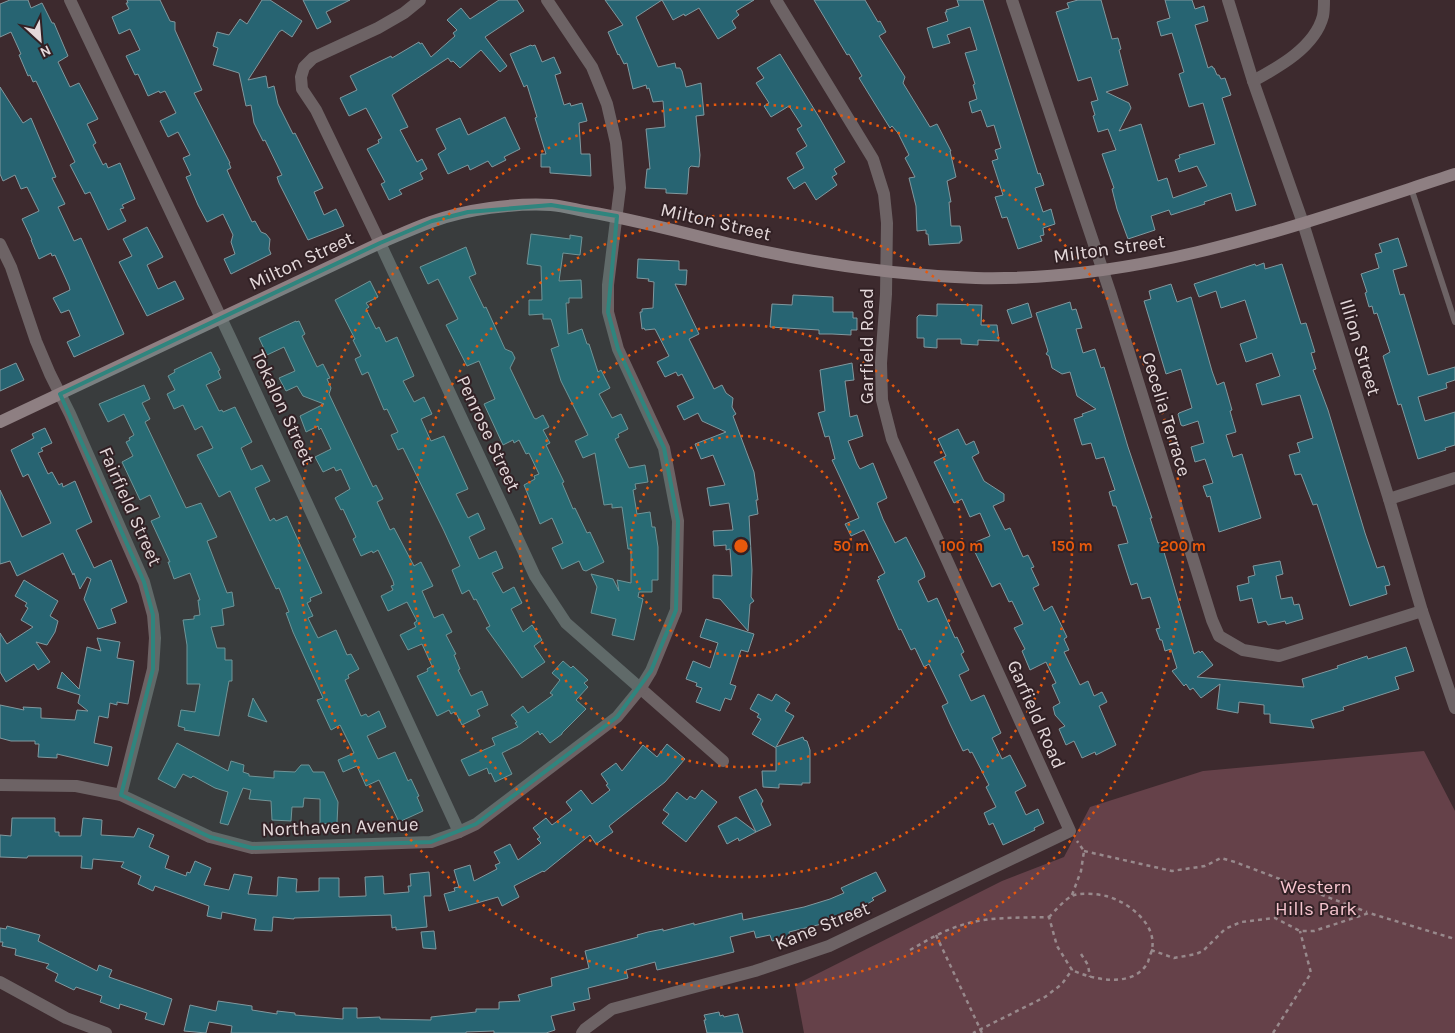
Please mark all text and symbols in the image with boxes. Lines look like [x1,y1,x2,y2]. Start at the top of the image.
north arrow [15,15,65,65]
text: N [37,41,54,61]
street label: Milton Street [658,199,773,245]
street label: Milton Street [246,227,357,295]
street label: Milton Street [1052,230,1166,268]
street label: Garfield Road [856,288,878,404]
street label: Illion Street [1335,296,1385,398]
street label: Tokalon Street [247,347,319,468]
street label: Cecelia Terrace [1137,350,1195,479]
street label: Penrose Street [452,372,525,495]
street label: Fairfield Street [94,444,166,569]
centre of rings [732,537,750,555]
text: 50 m [833,537,869,555]
text: 100 m [941,537,983,555]
text: 150 m [1051,537,1093,555]
text: 200 m [1160,537,1206,555]
street label: Garfield Road [1002,657,1070,772]
street label: Northaven Avenue [261,813,419,841]
park label: Western Hills Park [1275,876,1357,920]
street label: Kane Street [772,897,873,955]

